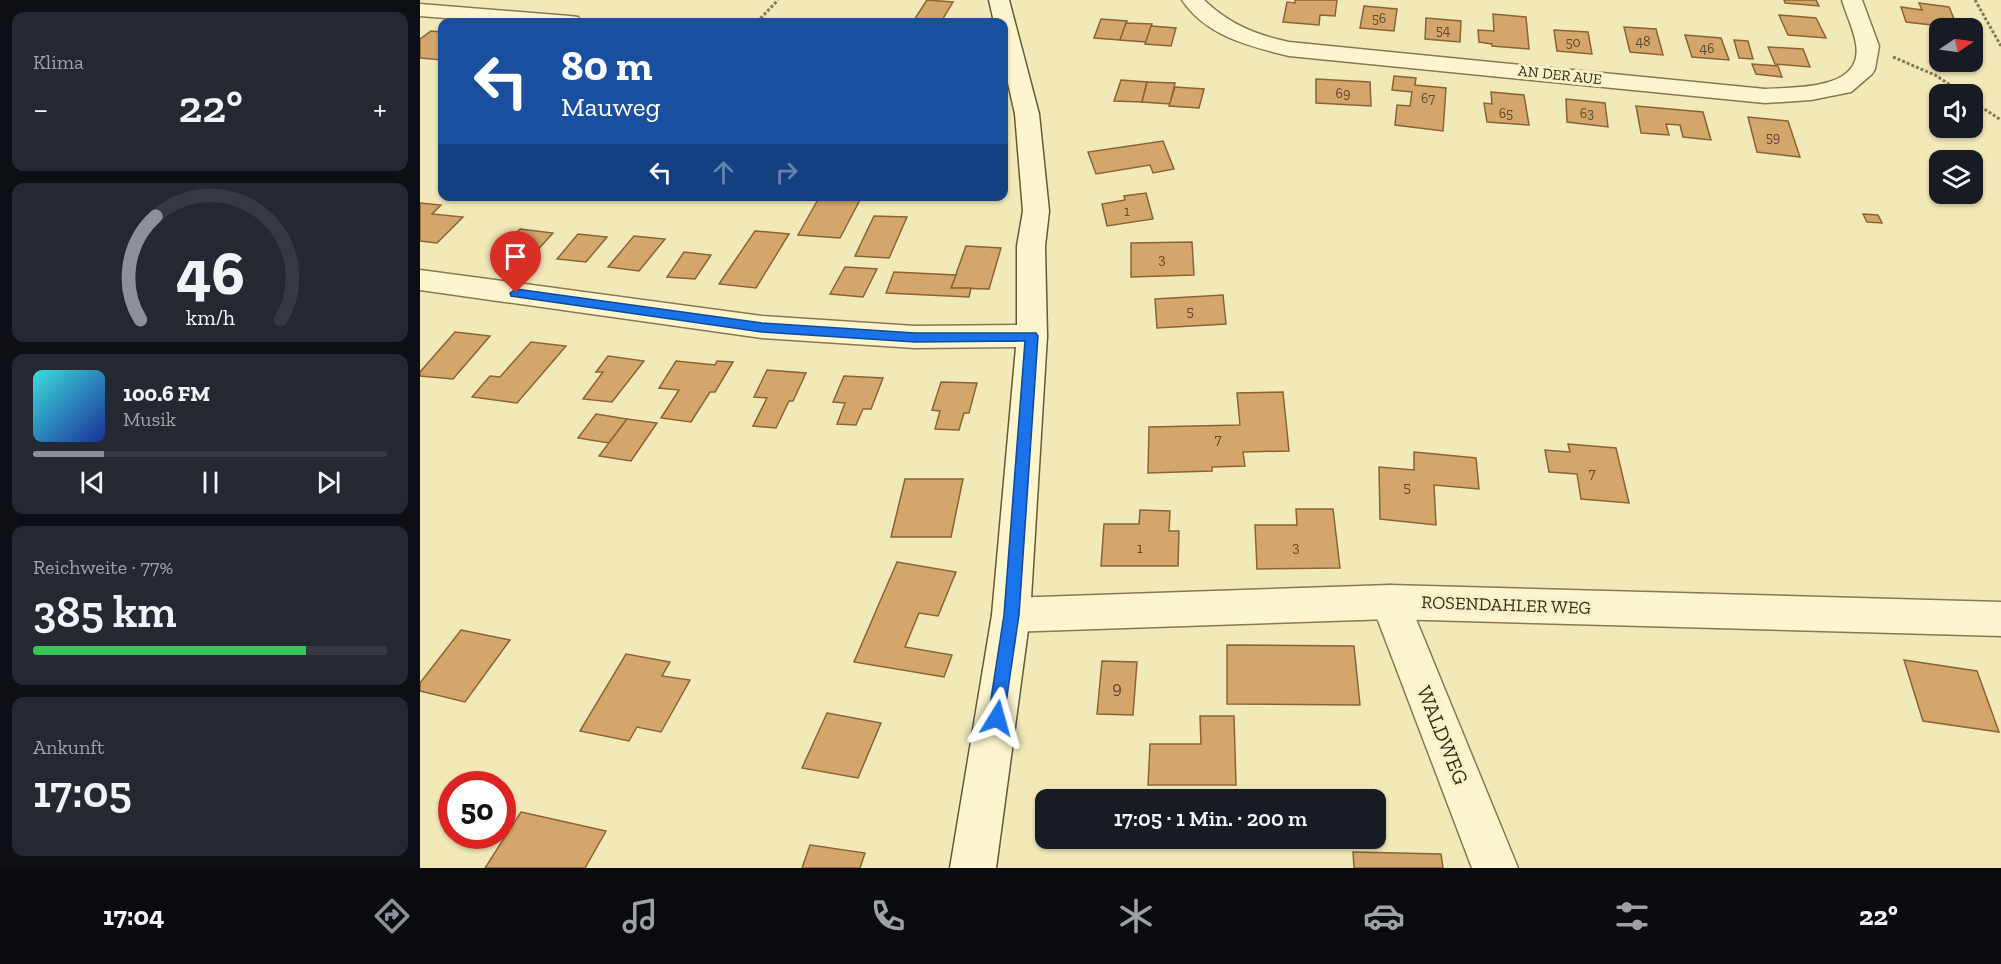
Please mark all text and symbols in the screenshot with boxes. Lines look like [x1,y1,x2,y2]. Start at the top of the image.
house number: 56 [1372,10,1386,27]
north arrow [1929,18,1983,72]
map controls [1929,18,1983,204]
house number: 54 [1436,22,1451,39]
house number: 48 [1635,33,1651,50]
house number: 50 [1565,34,1581,51]
text: 80 m [561,40,652,91]
house number: 46 [1700,40,1714,57]
icon: left [462,42,540,120]
text: Klima [33,50,84,74]
street label: AN DER AUE [1517,62,1603,88]
text: 22° [179,80,243,134]
button: sound [1929,84,1983,138]
house number: 69 [1336,85,1350,102]
text: − [33,89,48,128]
text: + [373,89,387,128]
house number: 67 [1421,90,1435,107]
text: Mauweg [561,91,660,123]
house number: 65 [1499,105,1513,122]
house number: 63 [1580,105,1594,122]
house number: 59 [1766,129,1780,146]
button: layers [1929,150,1983,204]
icon: left [644,156,677,189]
icon: ahead [707,156,740,189]
icon: right [770,156,803,189]
house number: 1 [1124,202,1130,220]
pin [490,231,541,293]
text: 46 [175,235,245,310]
icon: arrive [499,240,532,273]
house number: 3 [1158,250,1166,268]
house number: 5 [1186,302,1194,320]
text: km/h [186,305,234,330]
text: 100.6 FM [123,380,210,407]
text: Musik [123,407,176,431]
house number: 7 [1214,430,1222,448]
house number: 7 [1588,464,1596,482]
icon: previous [76,466,109,499]
icon: pause [194,466,227,499]
icon: next [312,466,345,499]
house number: 5 [1403,478,1411,496]
house number: 3 [1292,538,1300,556]
house number: 1 [1137,539,1143,557]
text: Reichweite · 77% [33,555,173,579]
text: 385 km [33,585,176,639]
street label: ROSENDAHLER WEG [1421,591,1591,619]
house number: 9 [1112,677,1122,699]
street label: WALDWEG [1412,682,1474,788]
position arrow [965,686,1029,750]
text: Ankunft [33,735,104,759]
text: 17:05 [33,765,132,819]
speed limit sign: 50 [438,771,516,849]
text: 17:05 · 1 Min. · 200 m [1114,805,1307,832]
icon: directions [371,895,413,937]
icon: music [619,895,661,937]
icon: phone [867,895,909,937]
icon: climate [1115,895,1157,937]
icon: car [1363,895,1405,937]
icon: filters [1611,895,1653,937]
text: 17:04 [103,900,164,932]
text: 22° [1859,900,1898,932]

